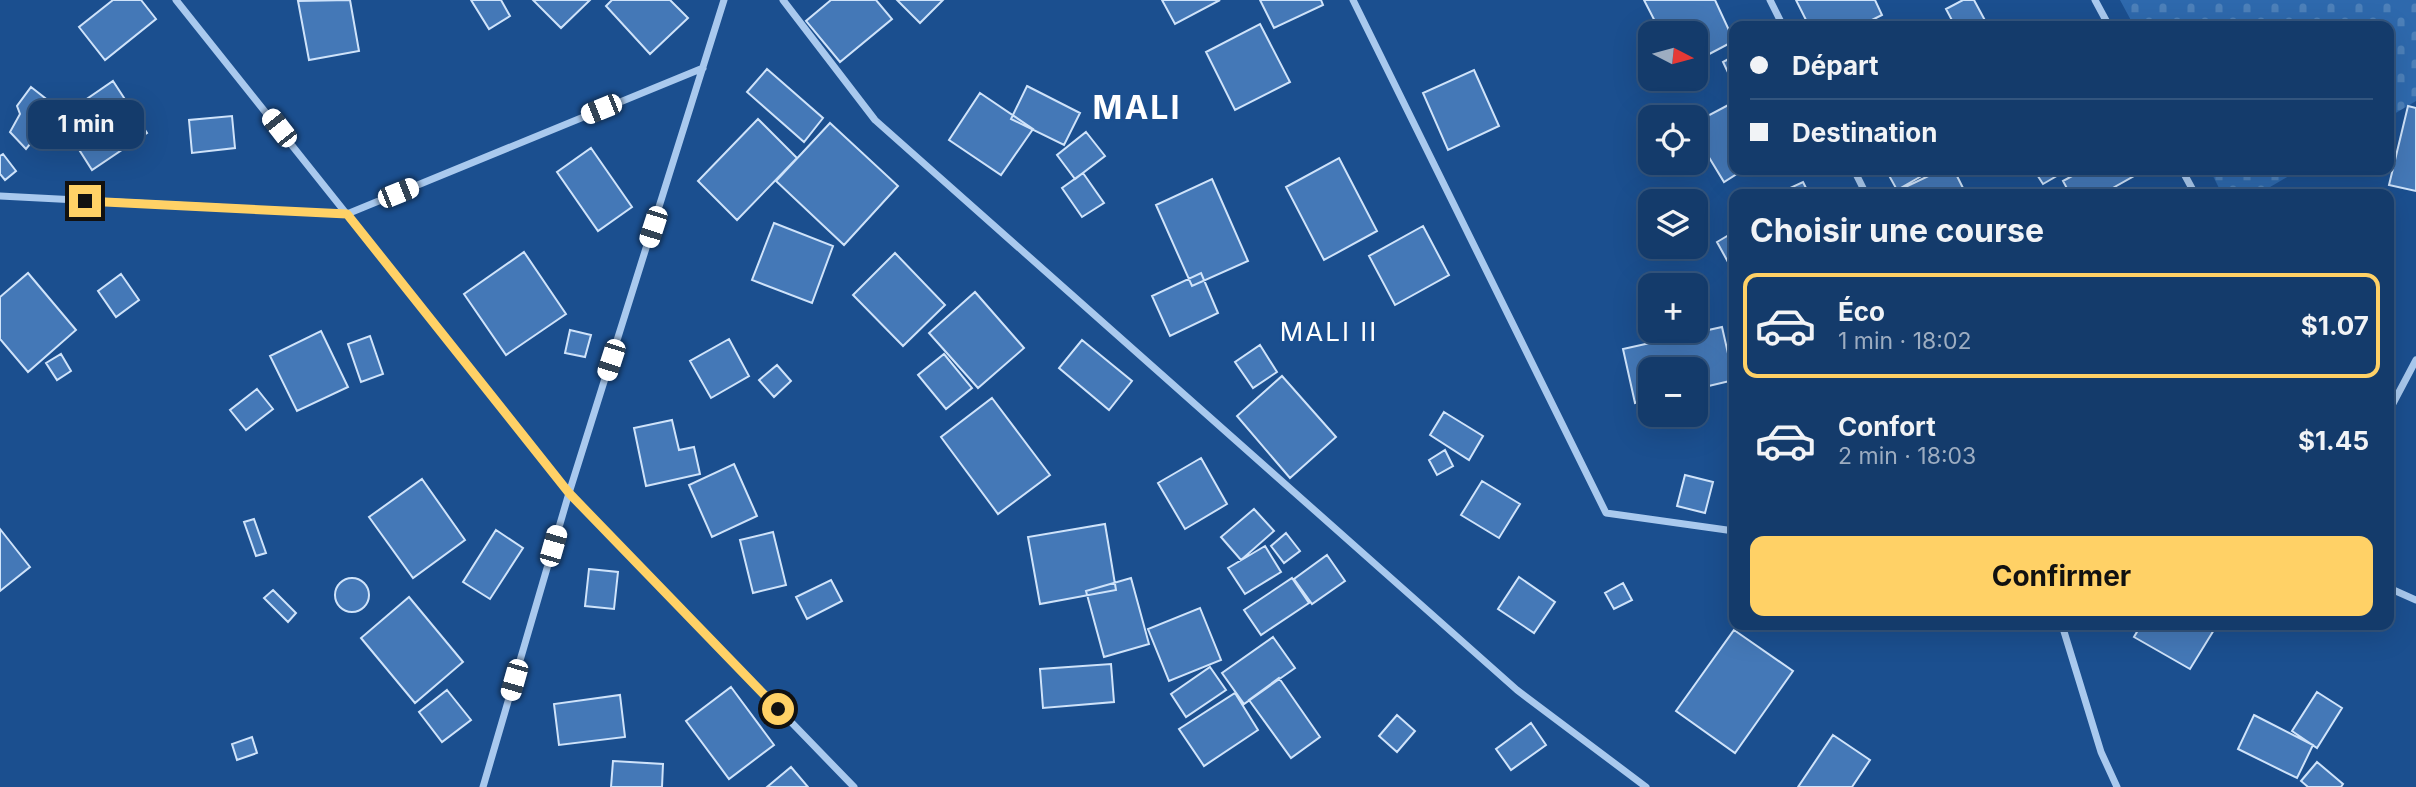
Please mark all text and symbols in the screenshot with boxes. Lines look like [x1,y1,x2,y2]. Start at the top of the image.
north arrow [1638,21,1708,91]
map controls [1638,21,1708,427]
text: Départ [1792,50,1879,81]
district label: MALI [1093,88,1181,127]
car [578,91,625,127]
callout: 1 min [27,100,143,148]
car [258,105,301,151]
button: locate [1638,105,1708,175]
text: 1 min [58,110,114,138]
text: Destination [1792,117,1937,148]
car [375,175,422,211]
route end [69,185,101,217]
button: layers [1638,189,1708,259]
car [637,204,670,250]
text: Choisir une course [1750,211,2044,250]
button: + [1638,273,1708,343]
icon: car [1754,294,1817,357]
text: Éco [1838,296,1885,327]
text: $1.07 [2301,310,2369,341]
district label: MALI II [1280,316,1378,347]
text: 1 min · 18:02 [1838,327,1971,355]
car [595,337,628,383]
button: − [1638,357,1708,427]
icon: car [1754,409,1817,472]
text: Confort [1838,411,1936,442]
text: $1.45 [2298,425,2369,456]
text: 2 min · 18:03 [1838,442,1976,470]
car [538,523,569,569]
button: Confirmer [1750,536,2373,616]
car [499,657,530,703]
route start [762,693,794,725]

